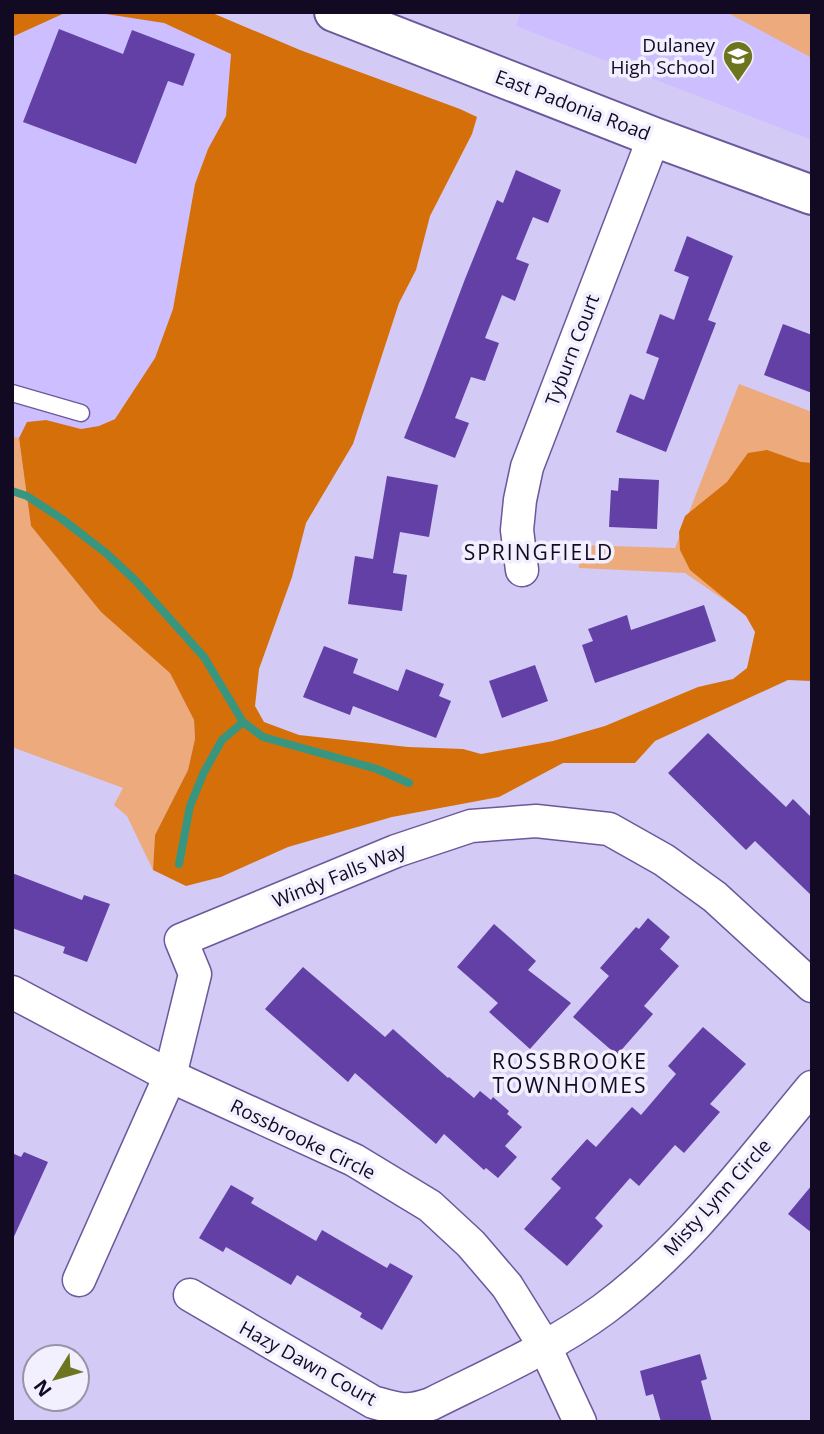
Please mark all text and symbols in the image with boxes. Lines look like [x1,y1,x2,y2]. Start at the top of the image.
place label: Dulaney High School [610,32,715,80]
school or university icon: Dulaney High School [721,39,755,83]
street label: East Padonia Road [492,63,654,147]
street label: Tyburn Court [539,290,605,409]
district label: SPRINGFIELD [464,538,614,566]
street label: Windy Falls Way [268,836,410,914]
district label: ROSSBROOKE TOWNHOMES [492,1047,648,1099]
street label: Rossbrooke Circle [226,1093,380,1185]
street label: Misty Lynn Circle [658,1133,776,1261]
street label: Hazy Dawn Court [235,1315,381,1412]
north arrow [21,1343,91,1413]
text: N [27,1374,57,1402]

